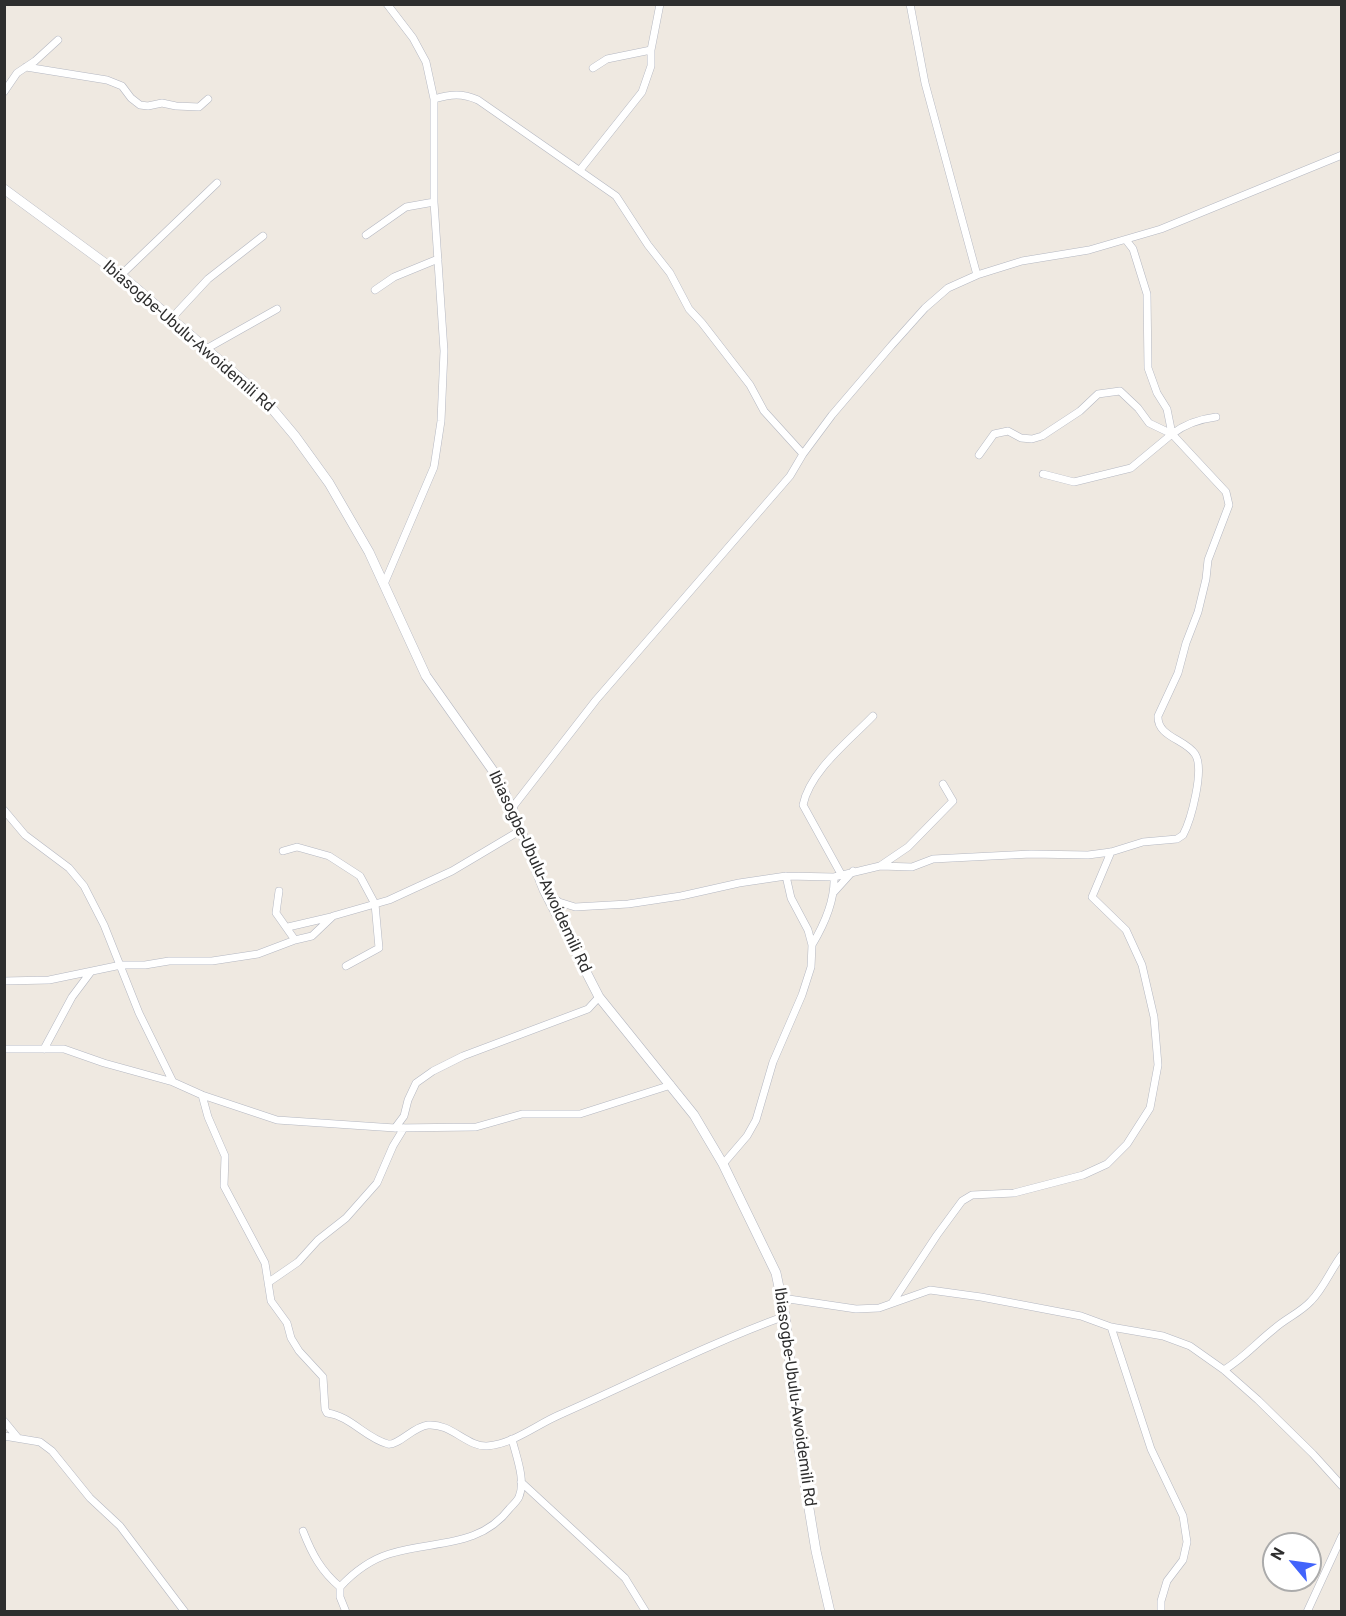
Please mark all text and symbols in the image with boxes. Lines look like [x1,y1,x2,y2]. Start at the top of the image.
street label: Ibiasogbe-Ubulu-Awoidemili Rd [98,257,278,417]
street label: Ibiasogbe-Ubulu-Awoidemili Rd [484,768,594,976]
street label: Ibiasogbe-Ubulu-Awoidemili Rd [769,1286,819,1508]
north arrow [1262,1532,1322,1592]
text: N [1267,1544,1289,1564]

